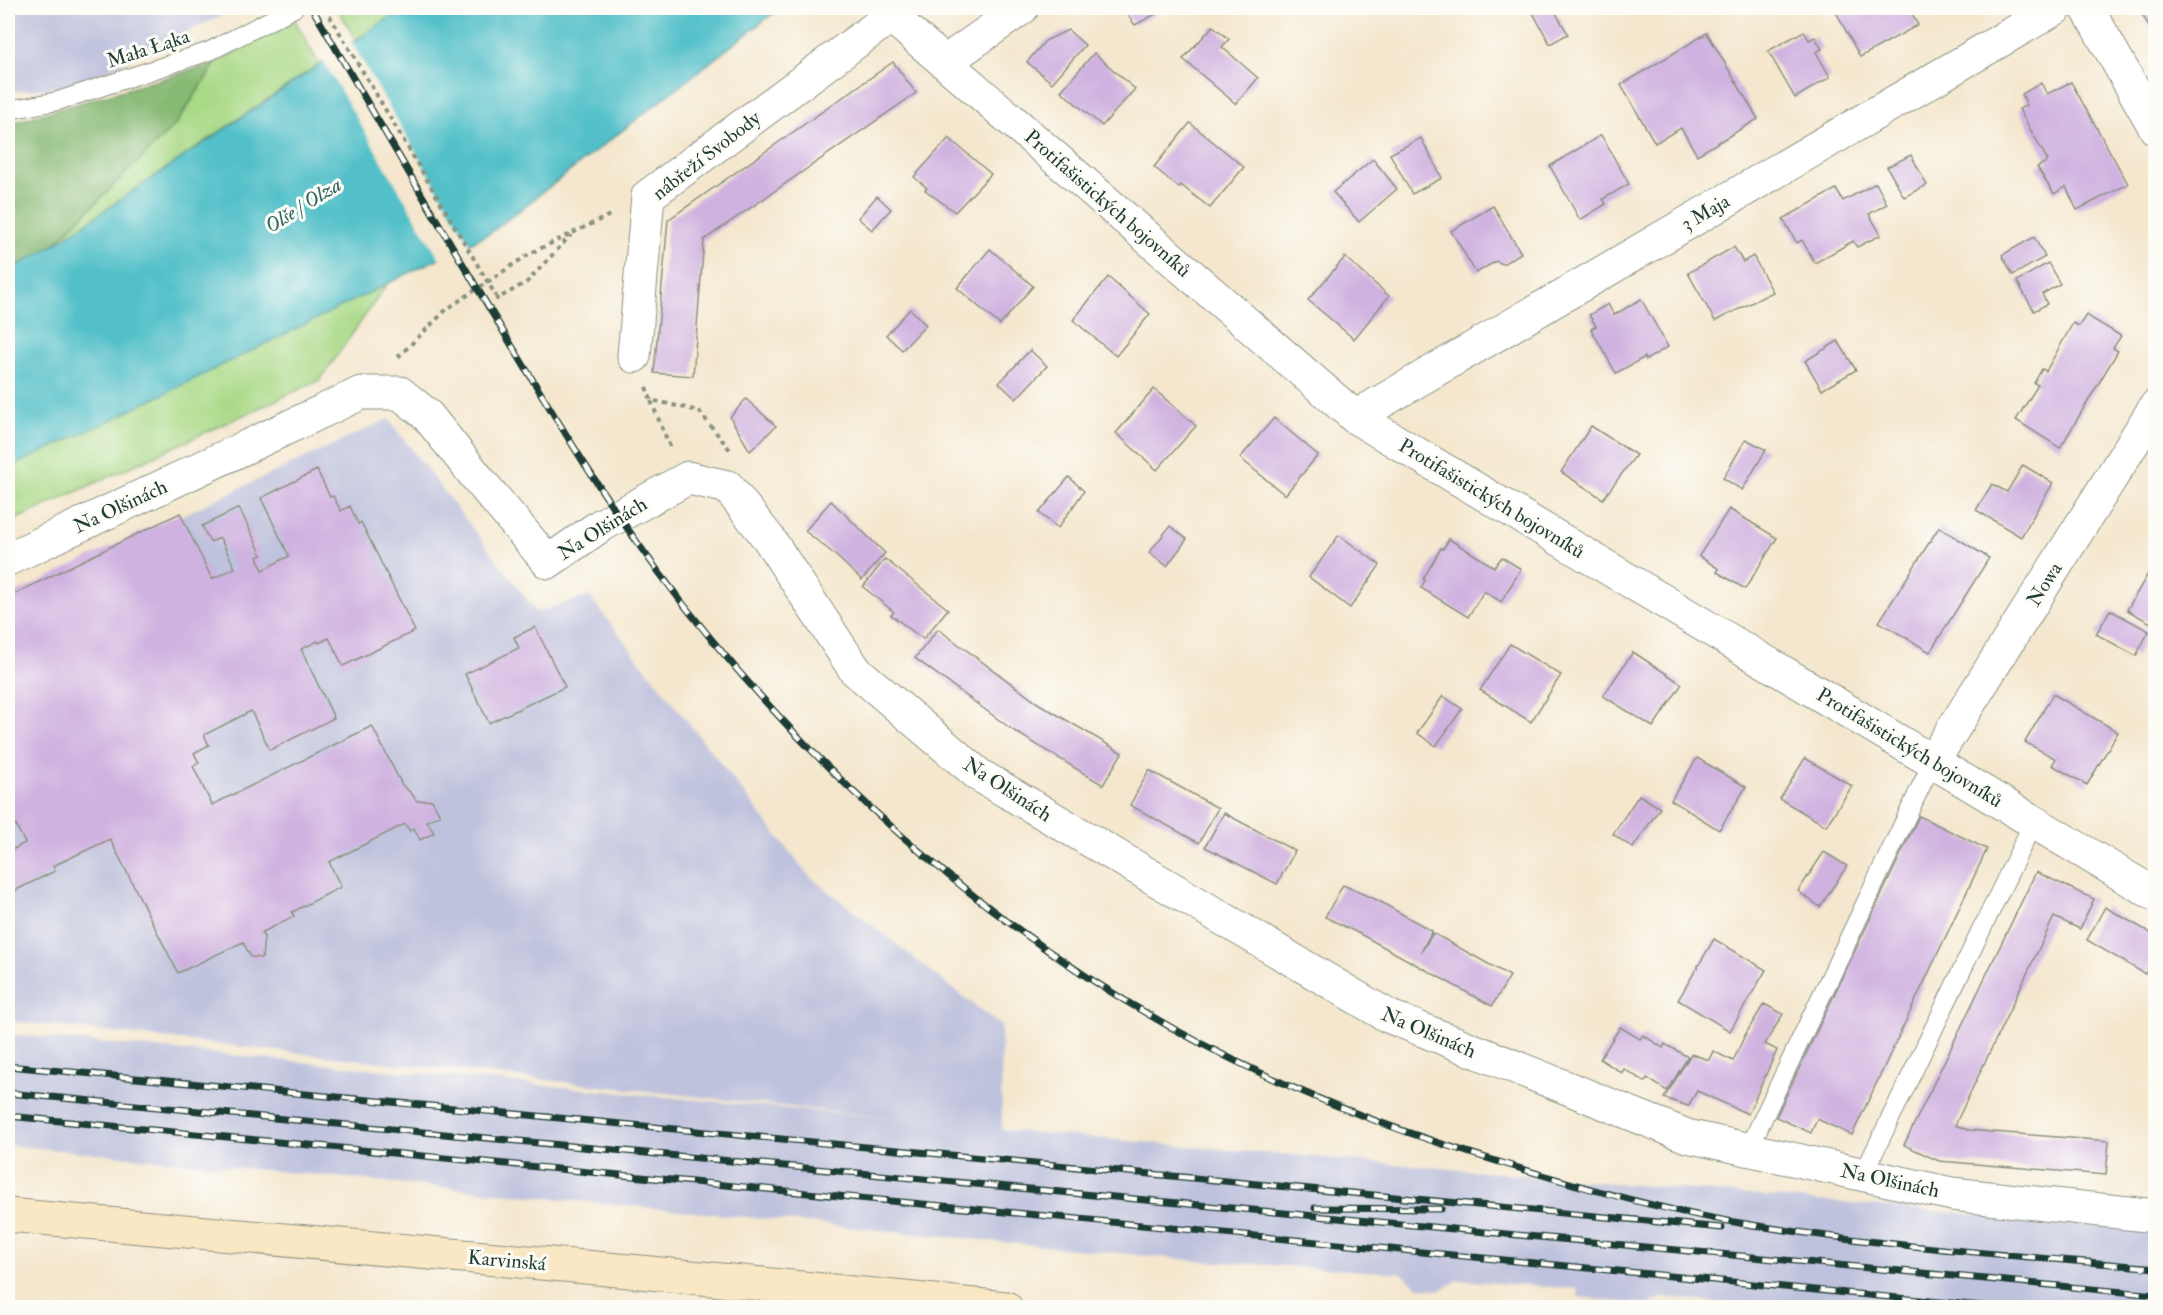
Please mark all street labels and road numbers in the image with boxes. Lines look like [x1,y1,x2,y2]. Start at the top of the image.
street label: Mała Łąka [104,23,193,74]
street label: nábřeží Svobody [647,105,766,205]
street label: Protifašistických bojovníků [1019,124,1196,282]
street label: 3 Maja [1676,188,1735,236]
street label: Protifašistických bojovníků [1394,433,1589,564]
street label: Na Olšinách [69,474,171,539]
street label: Na Olšinách [553,491,652,566]
street label: Nowa [2021,557,2068,611]
street label: Protifašistických bojovníků [1812,682,2007,813]
street label: Na Olšinách [959,752,1057,828]
street label: Na Olšinách [1378,1001,1480,1064]
street label: Na Olšinách [1838,1158,1942,1203]
street label: Karvinská [467,1245,548,1276]

